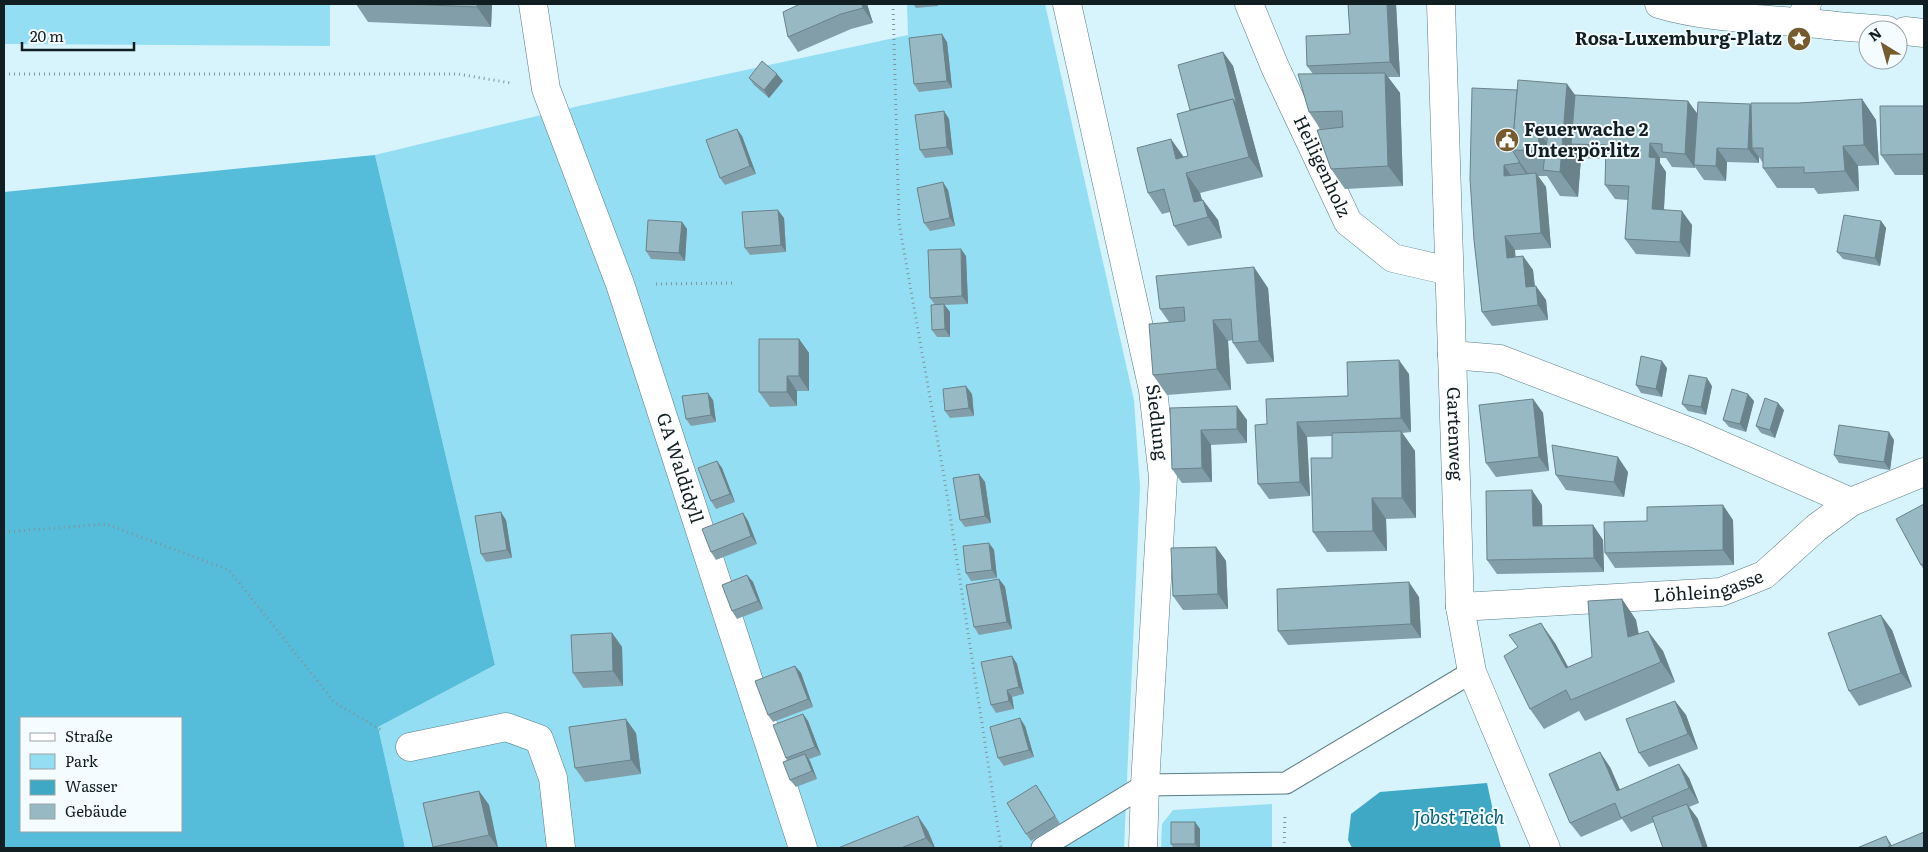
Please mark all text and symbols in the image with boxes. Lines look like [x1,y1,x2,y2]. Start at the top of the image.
scale bar [22,20,135,52]
north arrow [1858,20,1908,70]
text: N [1864,22,1885,45]
text: 20 m [30,24,64,47]
place label: Rosa-Luxemburg-Platz [1575,24,1782,51]
place icon: Rosa-Luxemburg-Platz [1786,26,1812,52]
street label: Heiligenholz [1288,110,1359,221]
place label: Feuerwache 2 Unterpörlitz [1524,115,1649,163]
public building icon: Feuerwache 2 Unterpörlitz [1494,127,1520,153]
street label: Siedlung [1140,381,1176,463]
street label: Gartenweg [1441,386,1471,482]
street label: GA Waldidyll [651,409,712,526]
street label: Löhleingasse [1653,562,1767,608]
legend [20,717,182,832]
text: Straße [65,724,113,747]
text: Park [65,749,99,772]
text: Wasser [65,774,117,797]
text: Gebäude [65,799,127,822]
water label: Jobst Teich [1414,802,1504,830]

